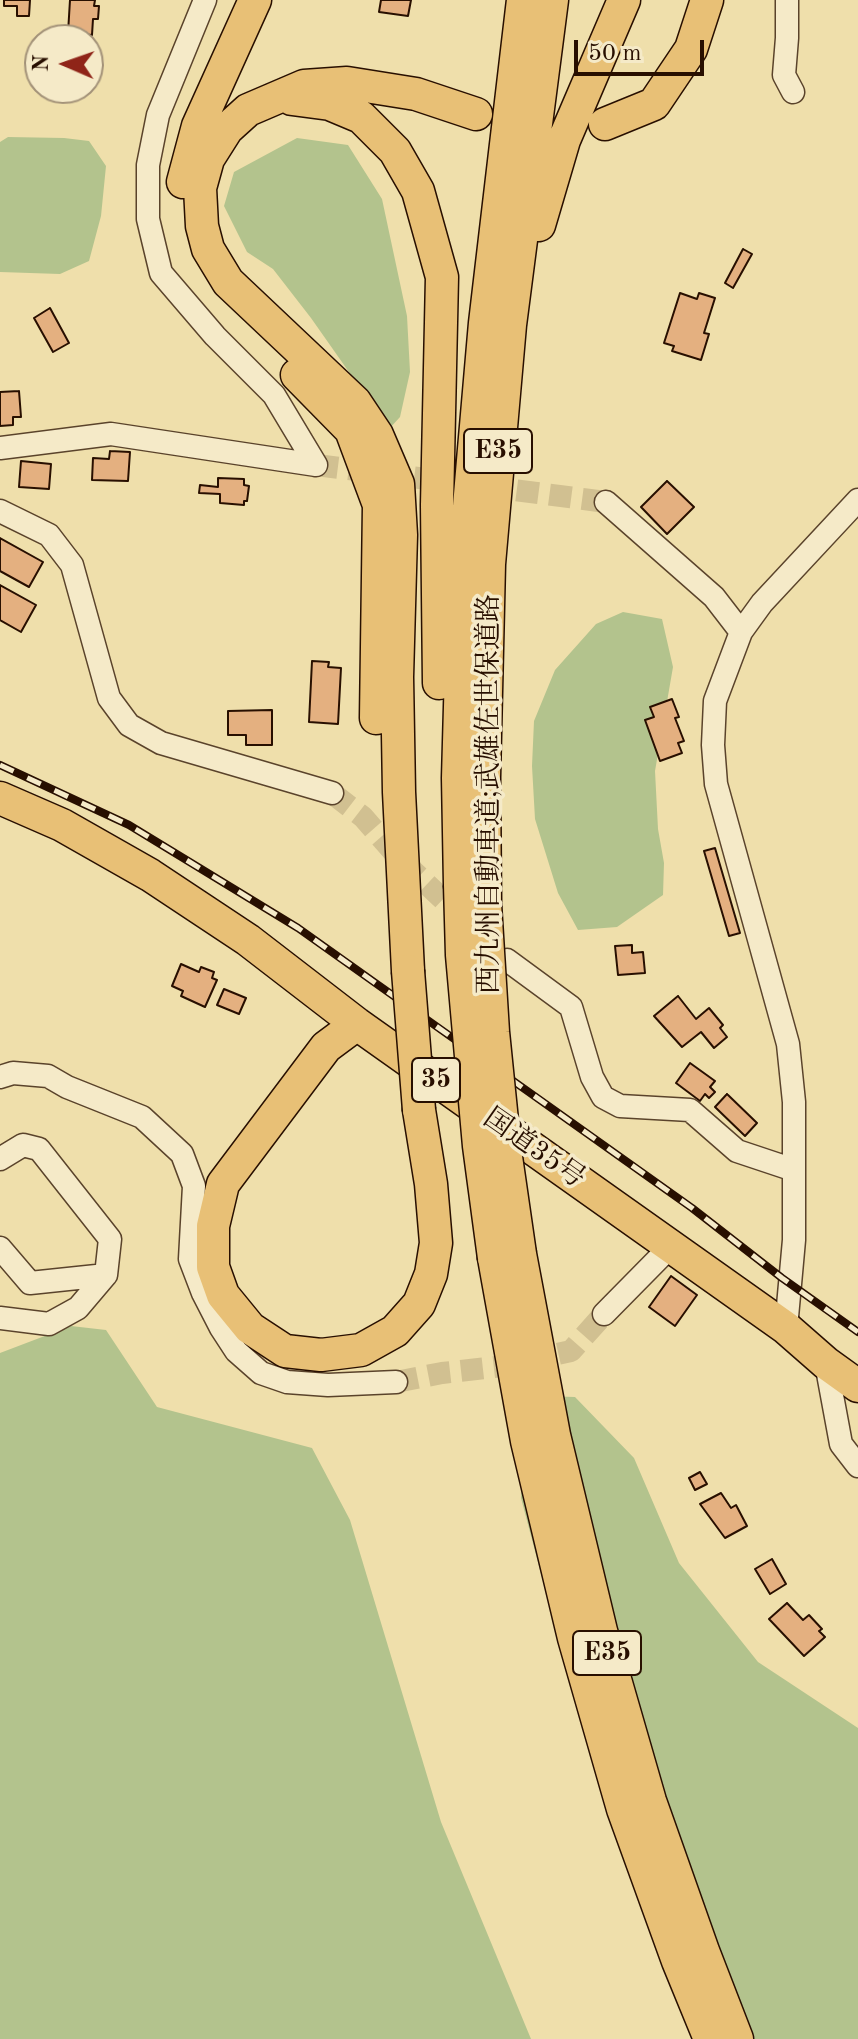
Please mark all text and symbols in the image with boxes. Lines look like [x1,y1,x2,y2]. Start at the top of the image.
north arrow [24,24,104,104]
scale bar [578,24,708,74]
text: 50 m [588,42,642,66]
text: N [31,54,53,72]
road number: E35 [464,429,532,473]
street label: 西九州自動車道;武雄佐世保道路 [473,594,507,994]
road number: 35 [412,1058,460,1102]
street label: 国道35号 [477,1102,591,1196]
road number: E35 [573,1631,641,1675]

